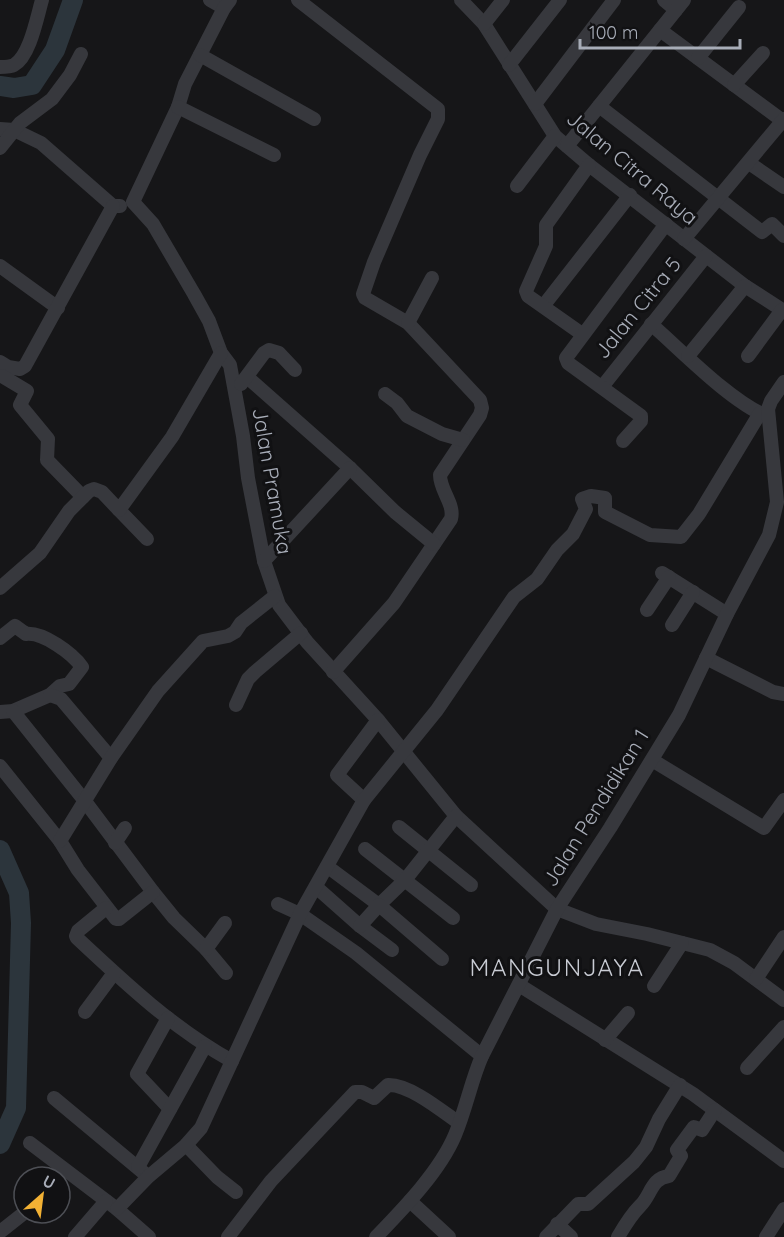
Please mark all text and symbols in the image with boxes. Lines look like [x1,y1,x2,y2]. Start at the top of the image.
scale bar [580,12,740,50]
text: 100 m [589,21,638,44]
street label: Jalan Citra Raya [562,105,704,230]
street label: Jalan Citra 5 [588,251,686,363]
street label: Jalan Pramuka [247,406,299,556]
street label: Jalan Pendidikan 1 [536,724,654,891]
district label: MANGUNJAYA [470,952,644,982]
north arrow [12,1165,72,1225]
text: U [39,1170,59,1193]

